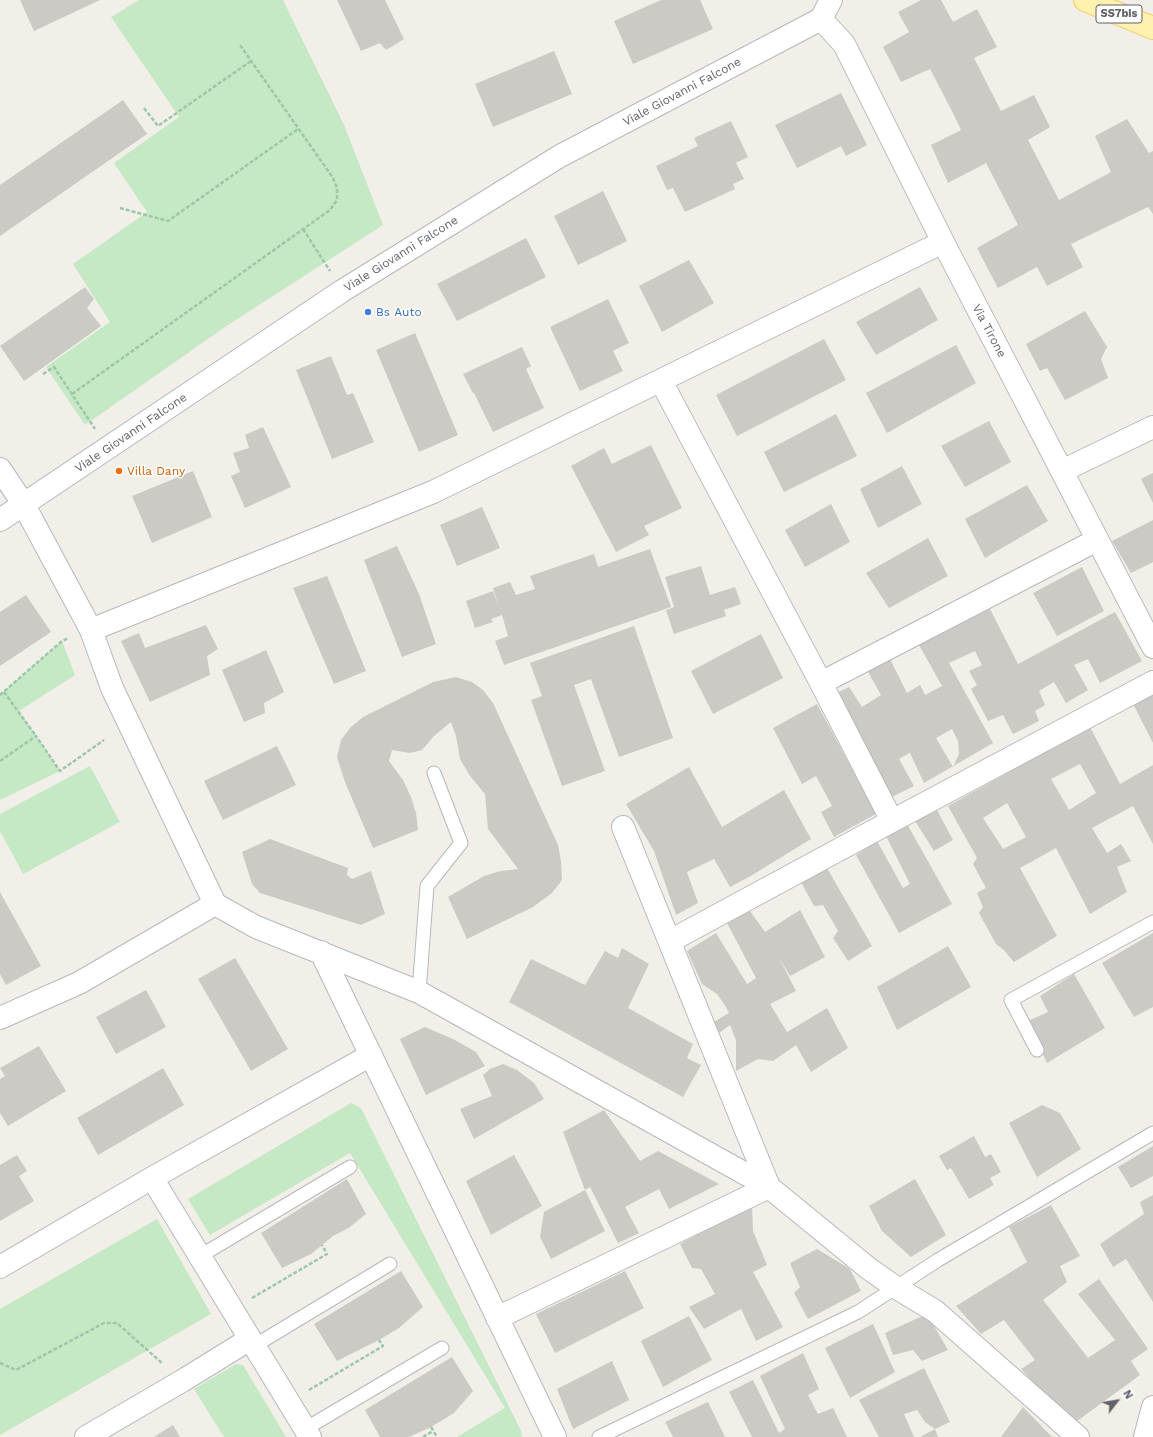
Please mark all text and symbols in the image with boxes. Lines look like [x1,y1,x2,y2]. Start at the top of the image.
road number: SS7bis [1096,5,1142,23]
street label: Viale Giovanni Falcone [620,55,744,129]
street label: Viale Giovanni Falcone [341,213,461,295]
street label: Via Tirone [969,302,1009,360]
place label: Bs Auto [376,305,422,319]
marker: Bs Auto [363,307,373,317]
street label: Viale Giovanni Falcone [72,390,190,476]
place label: Villa Dany [127,464,185,478]
marker: Villa Dany [114,466,124,476]
north arrow [1097,1381,1137,1421]
text: N [1120,1388,1135,1401]

